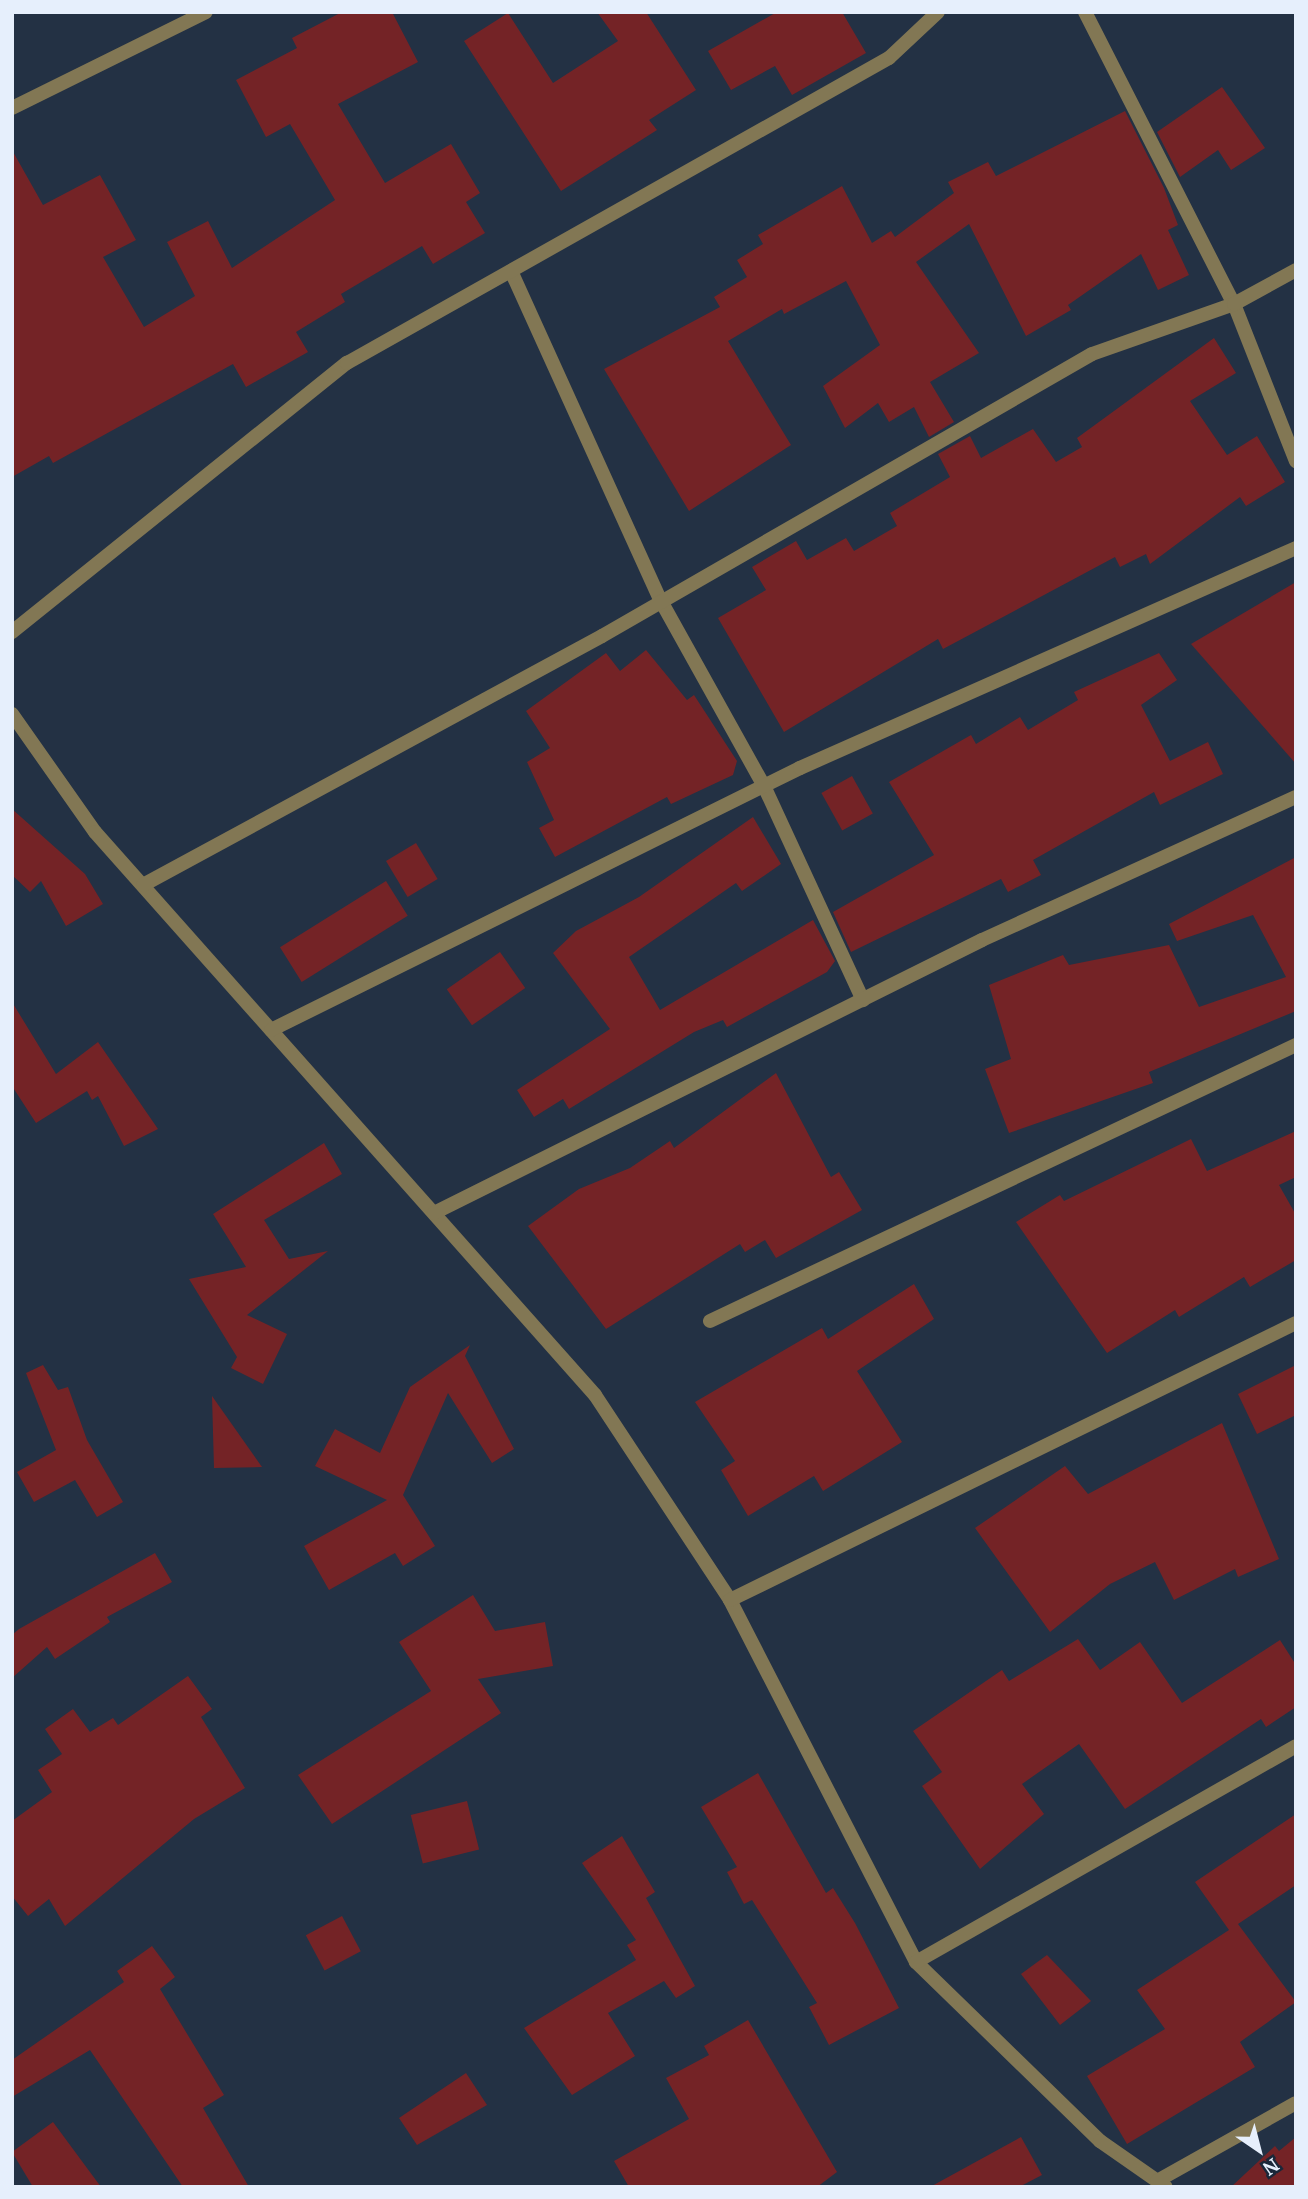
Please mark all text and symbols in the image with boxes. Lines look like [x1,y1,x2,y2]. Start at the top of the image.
north arrow [1224,2115,1294,2185]
text: N [1258,2153,1284,2182]

